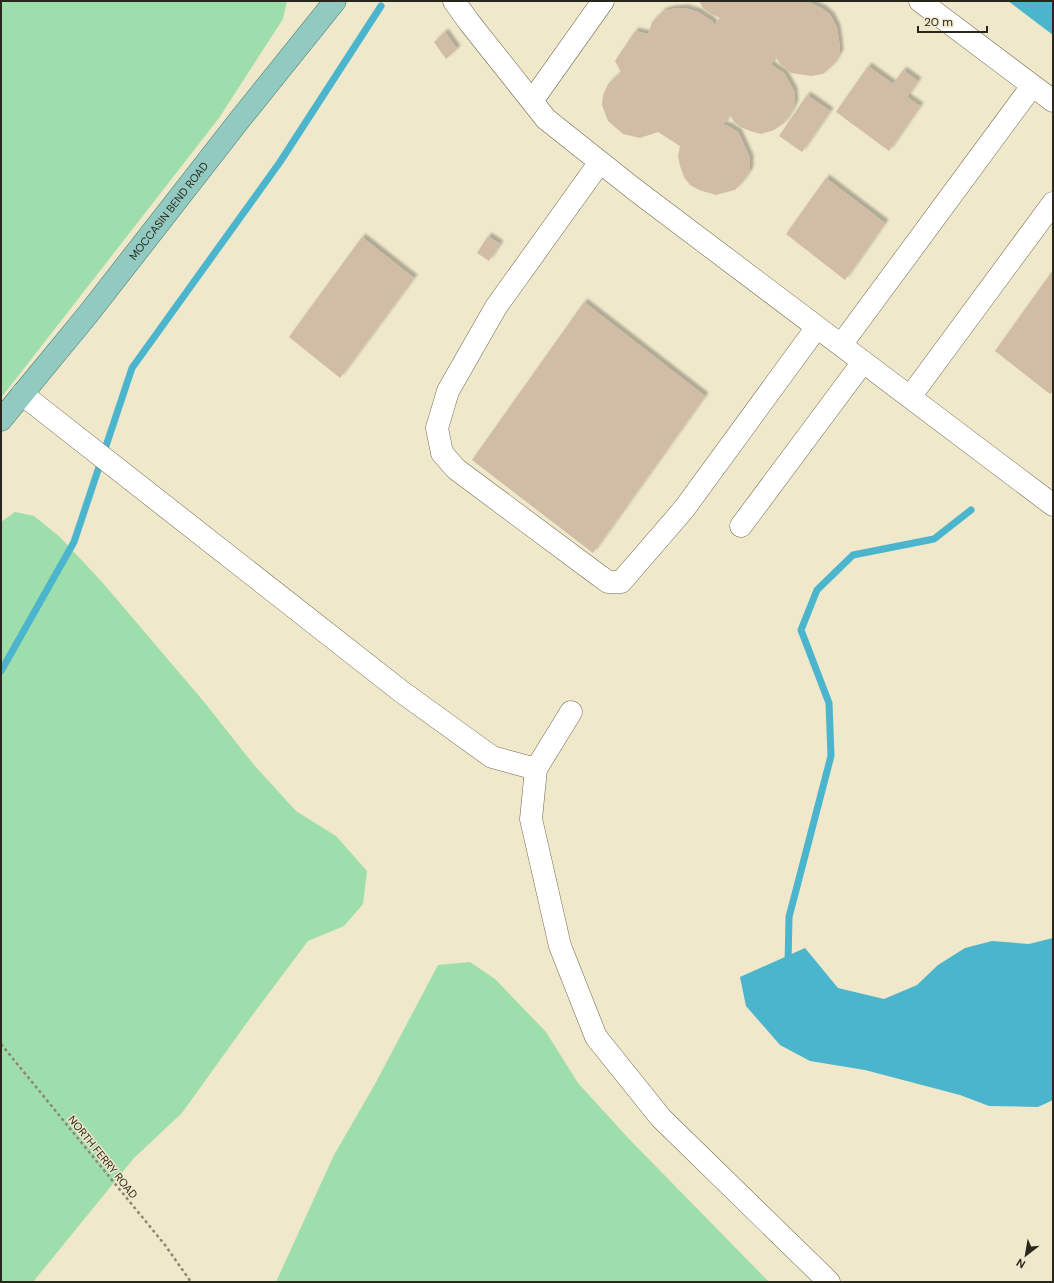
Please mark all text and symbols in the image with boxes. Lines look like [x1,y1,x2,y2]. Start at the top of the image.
scale bar [918,8,987,34]
text: 20 m [924,14,953,30]
street label: MOCCASIN BEND ROAD [126,159,211,263]
street label: NORTH FERRY ROAD [65,1113,141,1202]
north arrow [1006,1235,1046,1275]
text: N [1014,1256,1028,1272]

